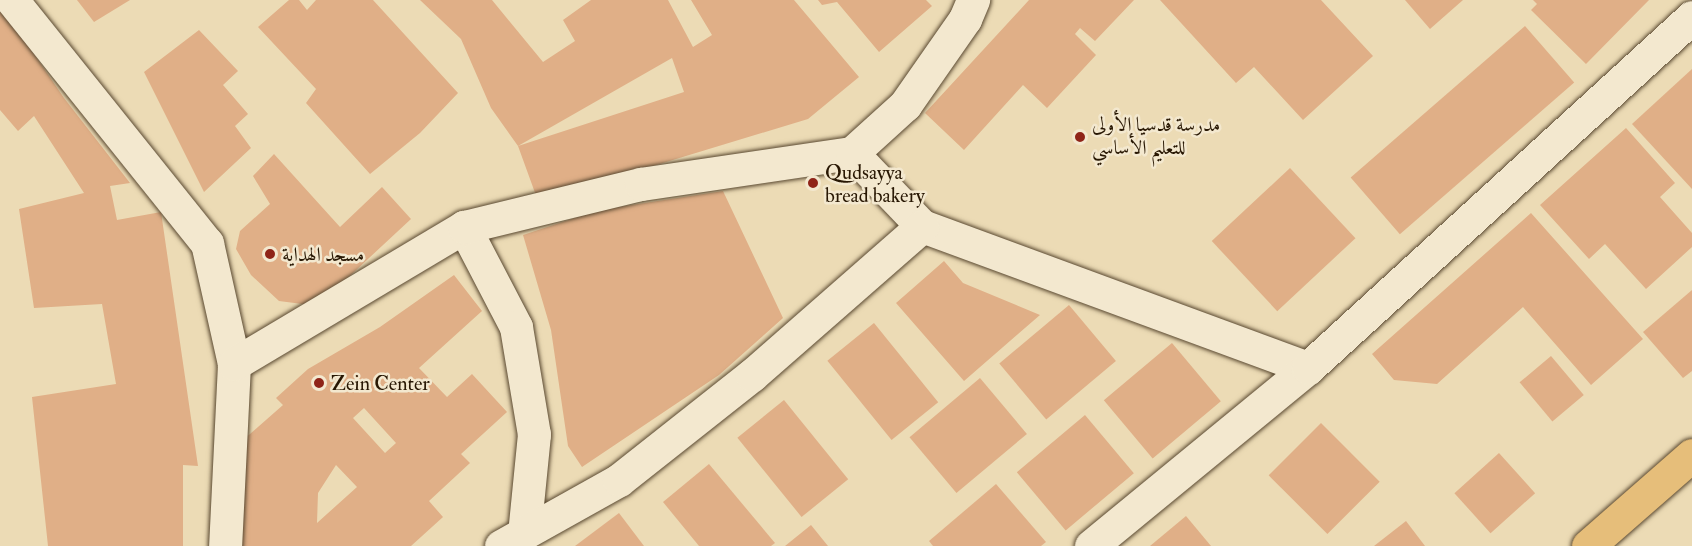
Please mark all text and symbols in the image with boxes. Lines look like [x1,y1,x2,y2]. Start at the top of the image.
place label: مدرسة قدسيا الأولى للتعليم الأساسي [1092,113,1220,160]
marker: مدرسة قدسيا الأولى للتعليم الأساسي [1073,130,1087,144]
place label: Qudsayya bread bakery [825,160,925,207]
marker: Qudsayya bread bakery [806,176,820,190]
place label: مسجد الهداية [282,242,364,266]
marker: مسجد الهداية [263,247,277,261]
place label: Zein Center [331,371,430,395]
marker: Zein Center [312,376,326,390]

